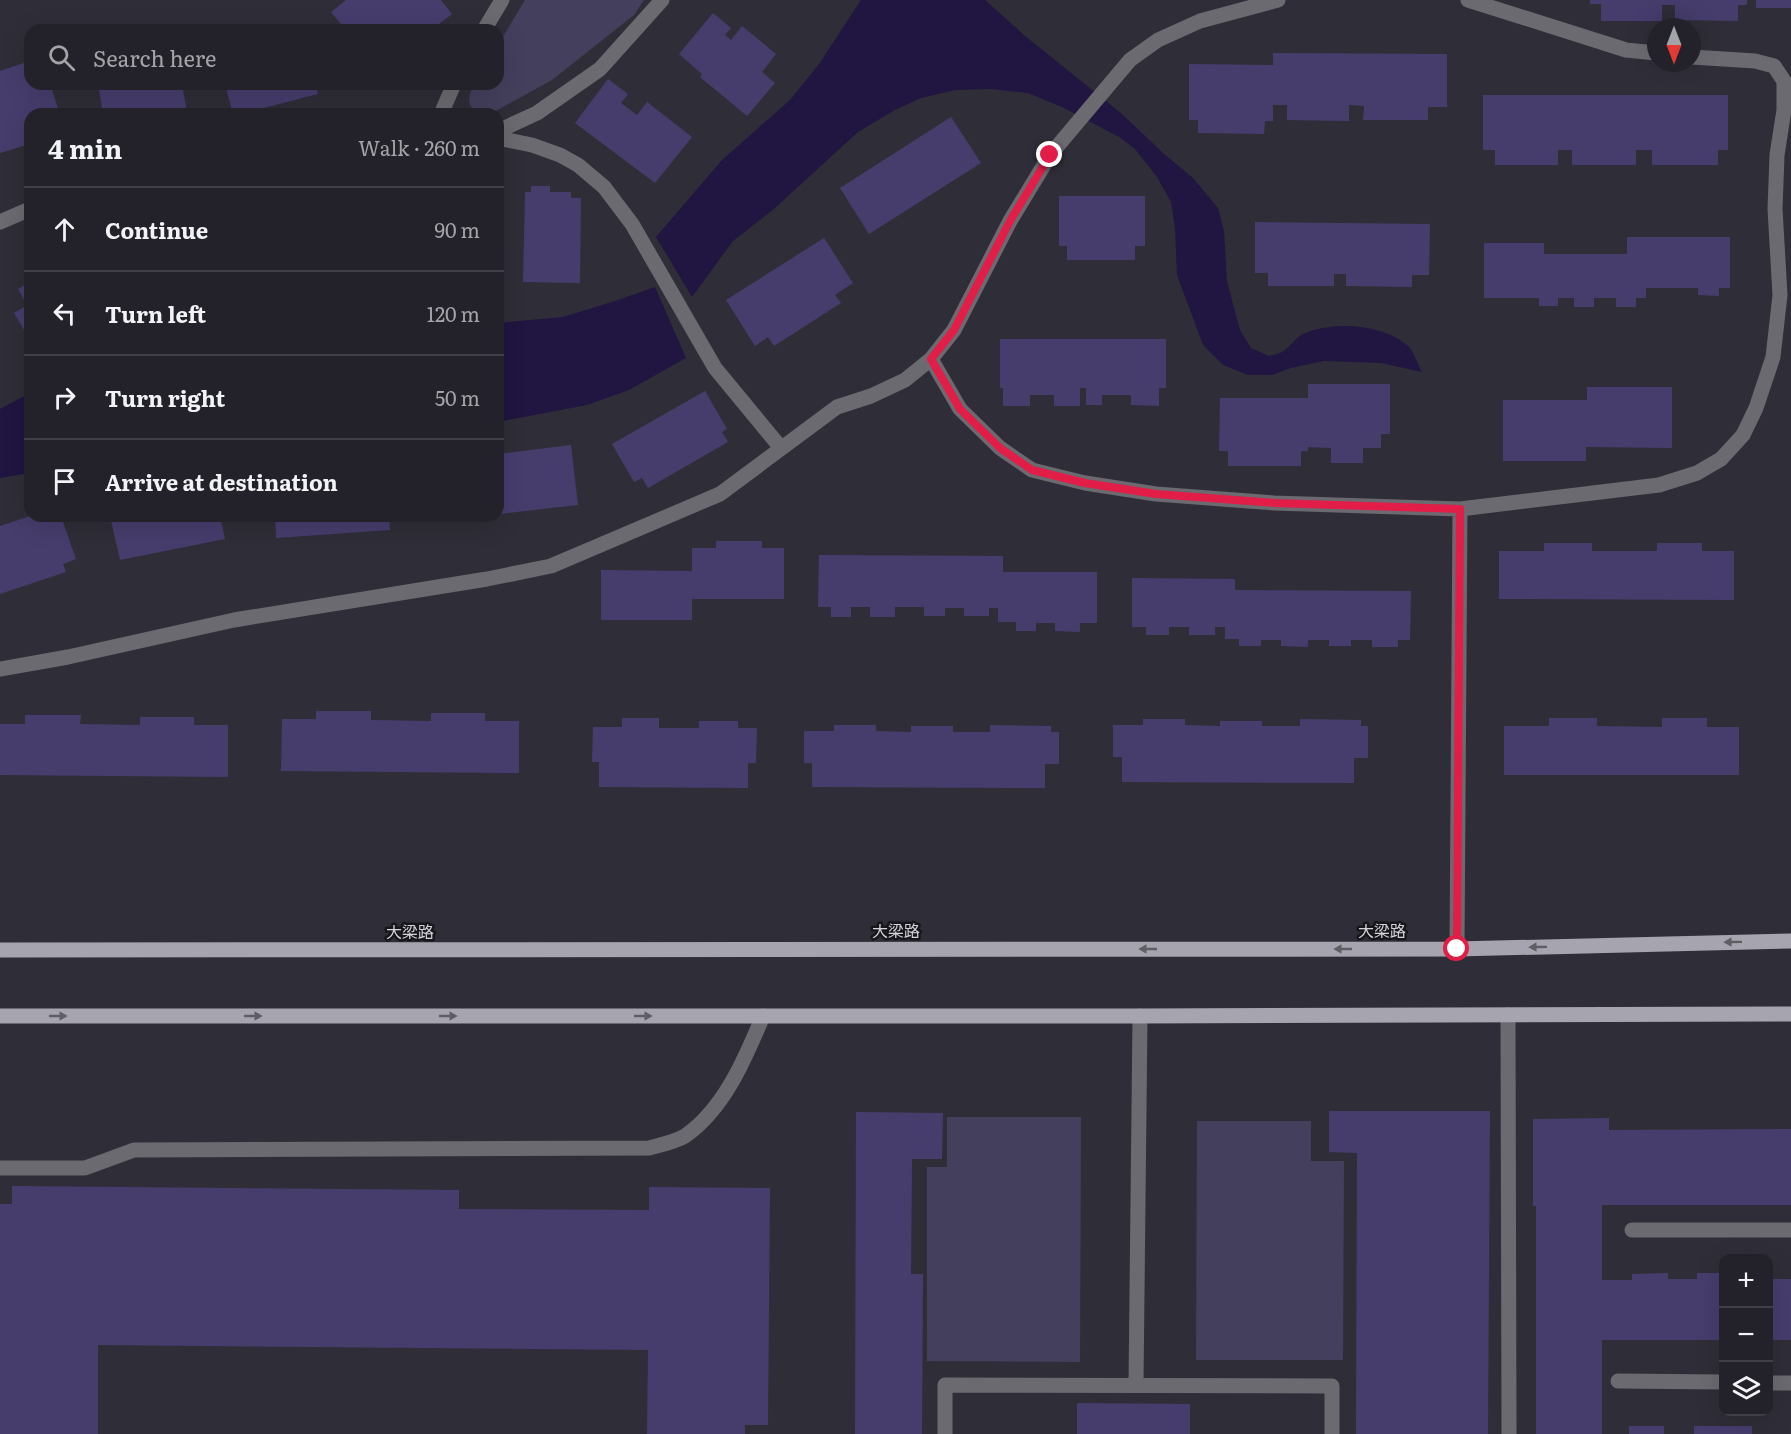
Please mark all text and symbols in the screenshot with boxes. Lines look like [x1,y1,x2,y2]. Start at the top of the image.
north arrow [1647,18,1701,72]
search box [24,24,504,90]
icon: search [45,41,78,74]
text: Search here [93,41,216,74]
text: 4 min [48,128,122,167]
text: Walk · 260 m [358,132,480,162]
route end [1036,141,1062,167]
icon: ahead [48,213,81,246]
text: Continue [105,213,208,246]
text: 90 m [435,214,480,244]
icon: left [48,297,81,330]
text: Turn left [105,297,206,330]
text: 120 m [427,298,480,328]
icon: right [48,381,81,414]
text: Turn right [105,381,225,414]
text: 50 m [435,382,480,412]
icon: arrive [48,465,81,498]
text: Arrive at destination [105,465,338,498]
street label: 大梁路 [872,918,920,942]
street label: 大梁路 [1358,918,1406,942]
street label: 大梁路 [386,919,434,943]
route start [1443,935,1469,961]
one-way arrow [1723,938,1742,947]
one-way arrow [1528,942,1547,951]
one-way arrow [1138,944,1157,954]
one-way arrow [1333,944,1352,954]
one-way arrow [49,1011,68,1021]
one-way arrow [244,1011,263,1021]
one-way arrow [439,1011,458,1021]
one-way arrow [634,1011,653,1021]
map controls [1719,1254,1773,1416]
button: + [1719,1254,1773,1308]
button: − [1719,1308,1773,1362]
button: layers [1719,1362,1773,1416]

